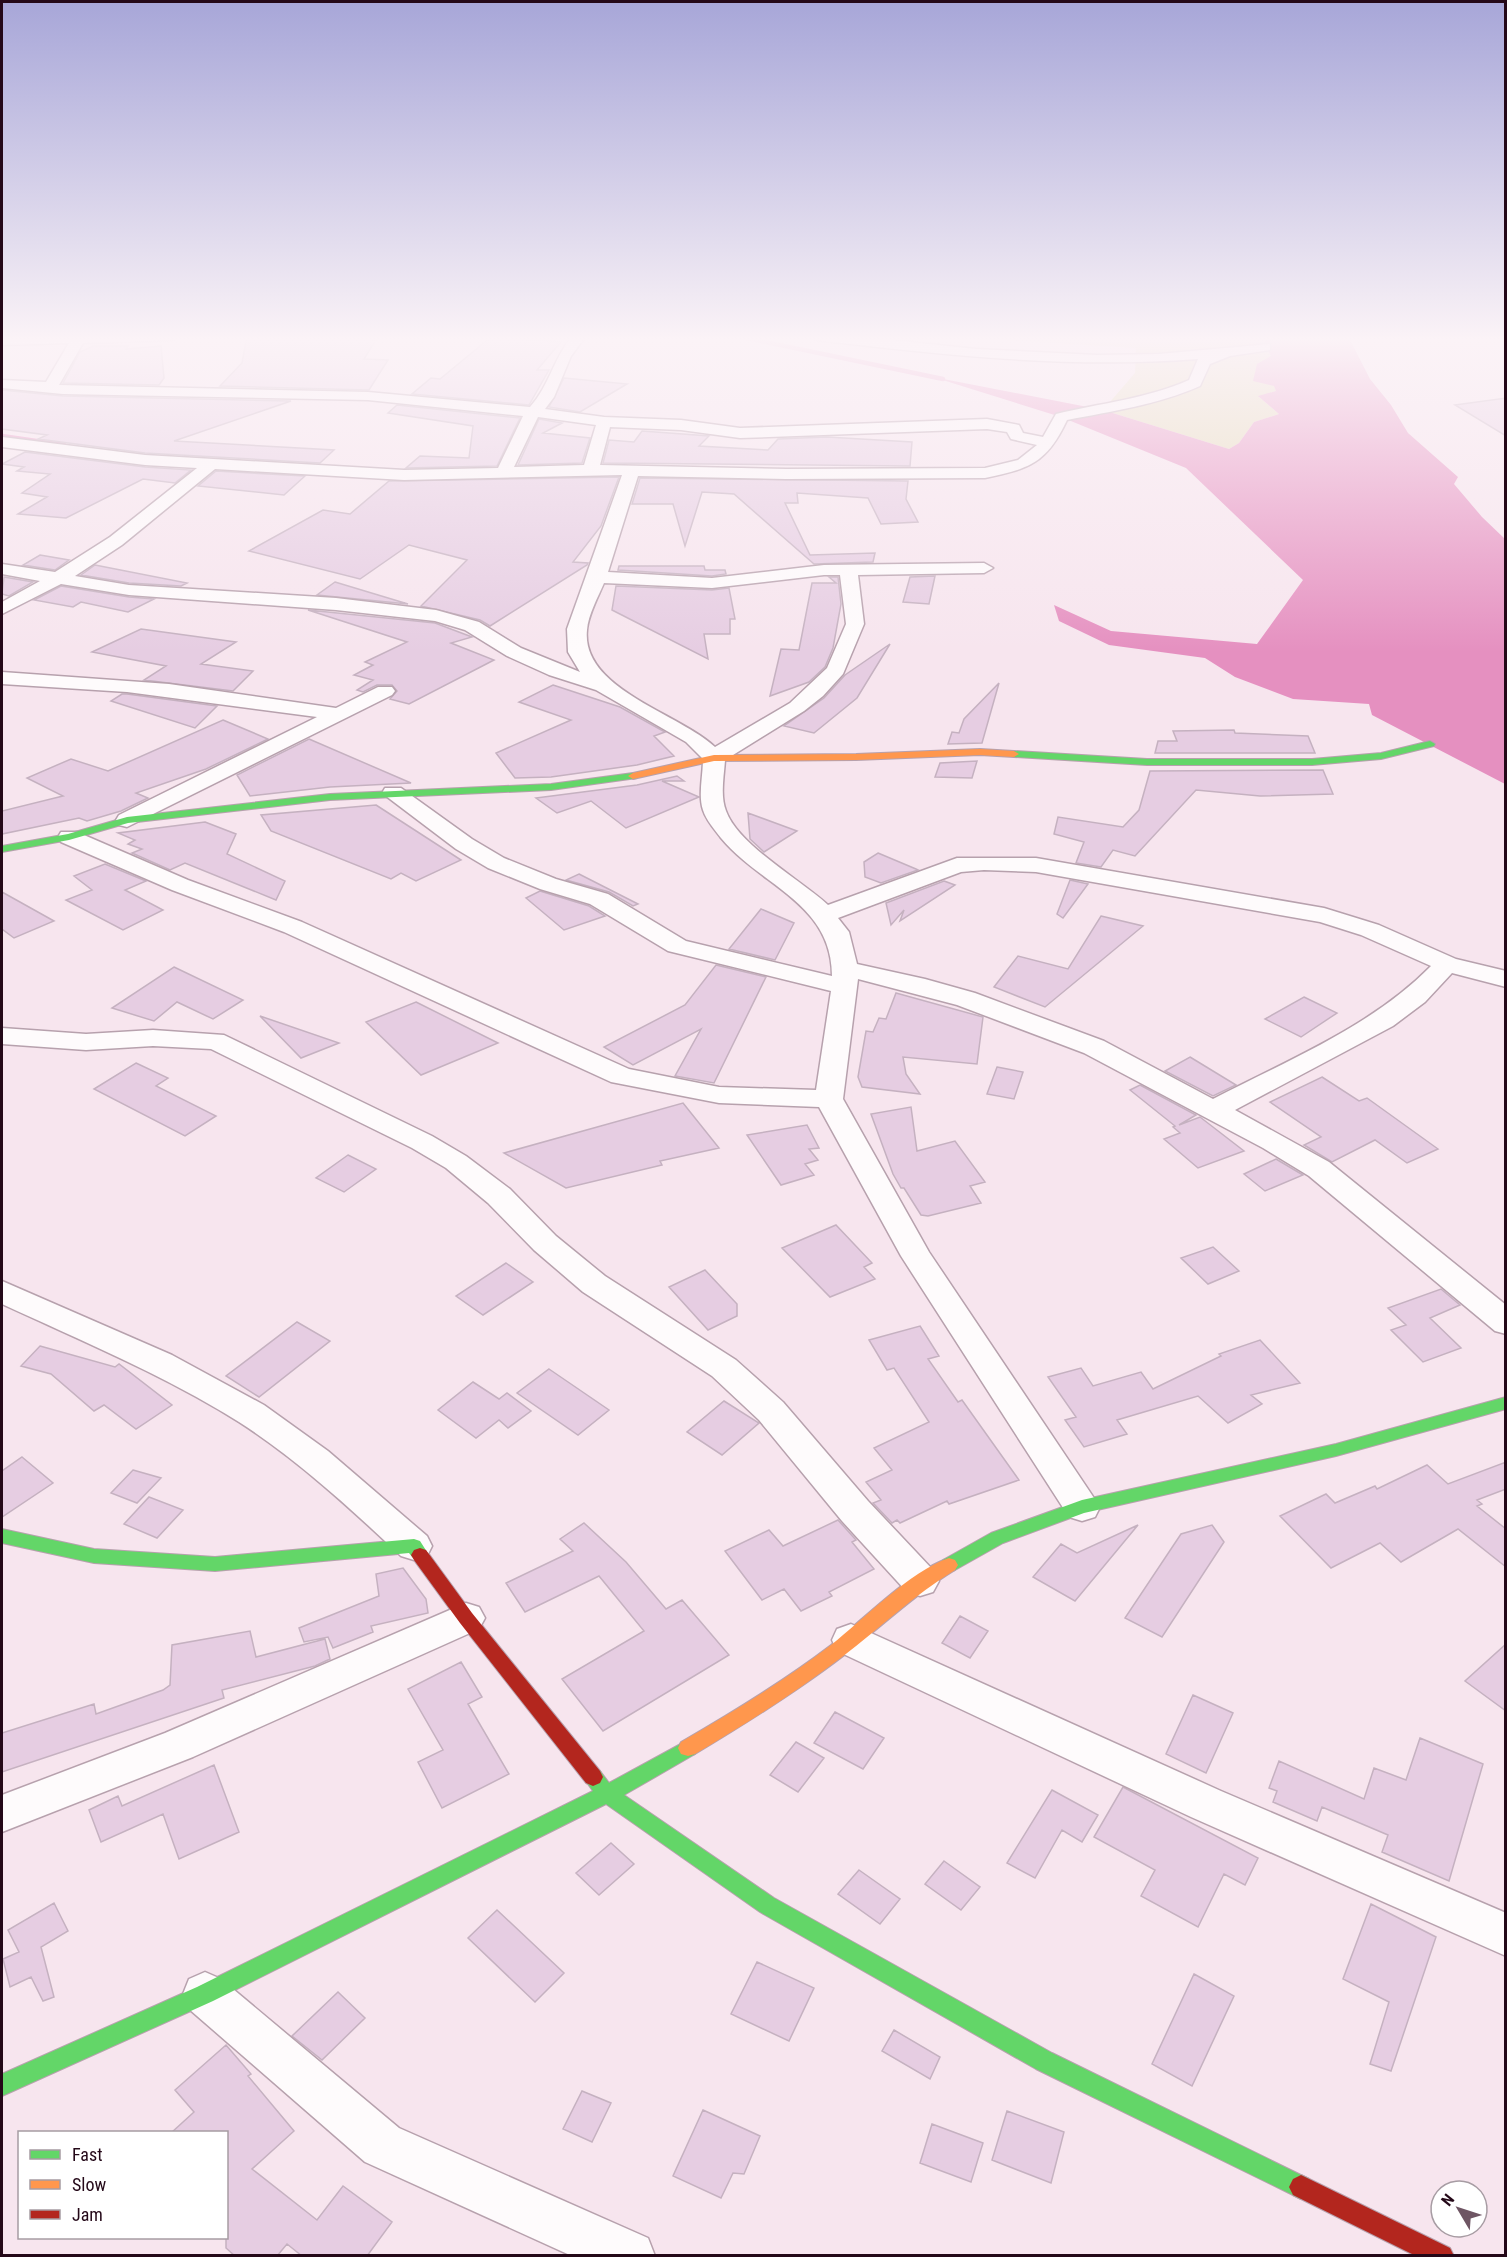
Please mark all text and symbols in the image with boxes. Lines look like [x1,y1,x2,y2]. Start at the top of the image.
legend [18,2131,228,2239]
text: Fast [72,2144,103,2165]
text: Slow [72,2174,107,2195]
north arrow [1429,2179,1489,2239]
text: N [1437,2190,1458,2210]
text: Jam [72,2204,103,2225]

